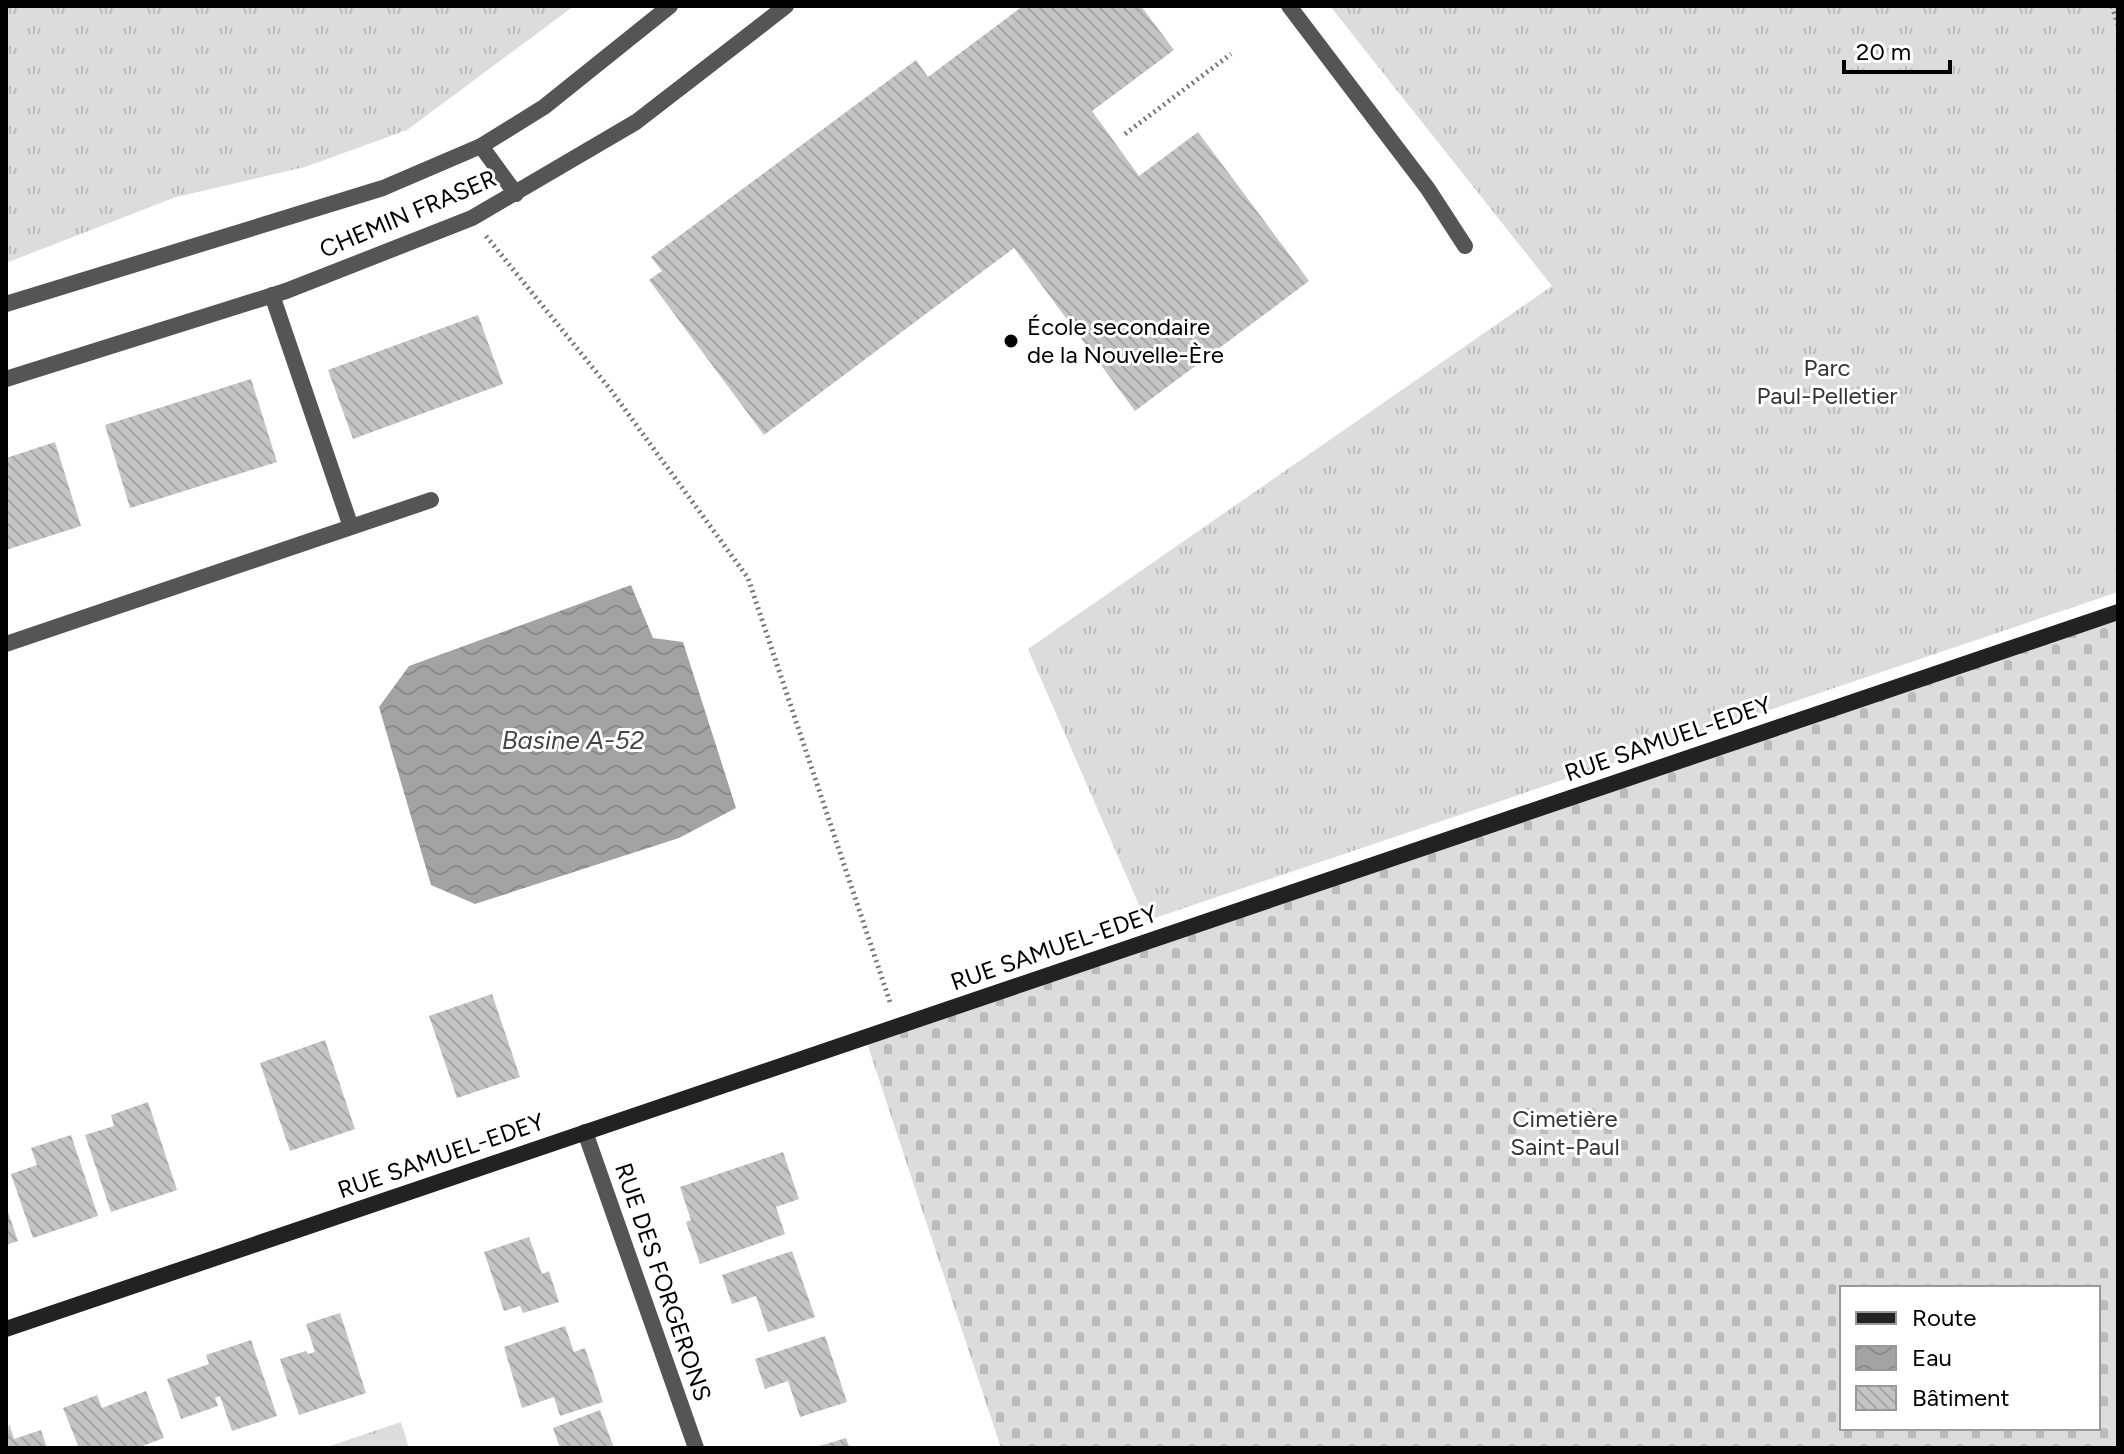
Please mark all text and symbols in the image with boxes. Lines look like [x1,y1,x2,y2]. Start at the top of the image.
scale bar [1844,24,1950,74]
text: 20 m [1856,37,1911,66]
street label: CHEMIN FRASER [315,163,501,264]
place label: École secondaire de la Nouvelle-Ère [1027,312,1224,369]
marker: École secondaire de la Nouvelle-Ère [1002,332,1020,350]
park label: Parc Paul-Pelletier [1757,353,1897,410]
street label: RUE SAMUEL-EDEY [1561,689,1775,787]
water label: Basine A-52 [502,724,645,756]
street label: RUE SAMUEL-EDEY [947,898,1161,996]
park label: Cimetière Saint-Paul [1510,1104,1620,1161]
street label: RUE SAMUEL-EDEY [334,1106,548,1204]
street label: RUE DES FORGERONS [609,1159,718,1405]
legend [1840,1286,2100,1430]
text: Route [1912,1303,1976,1332]
text: Eau [1912,1343,1952,1372]
text: Bâtiment [1912,1383,2010,1412]

